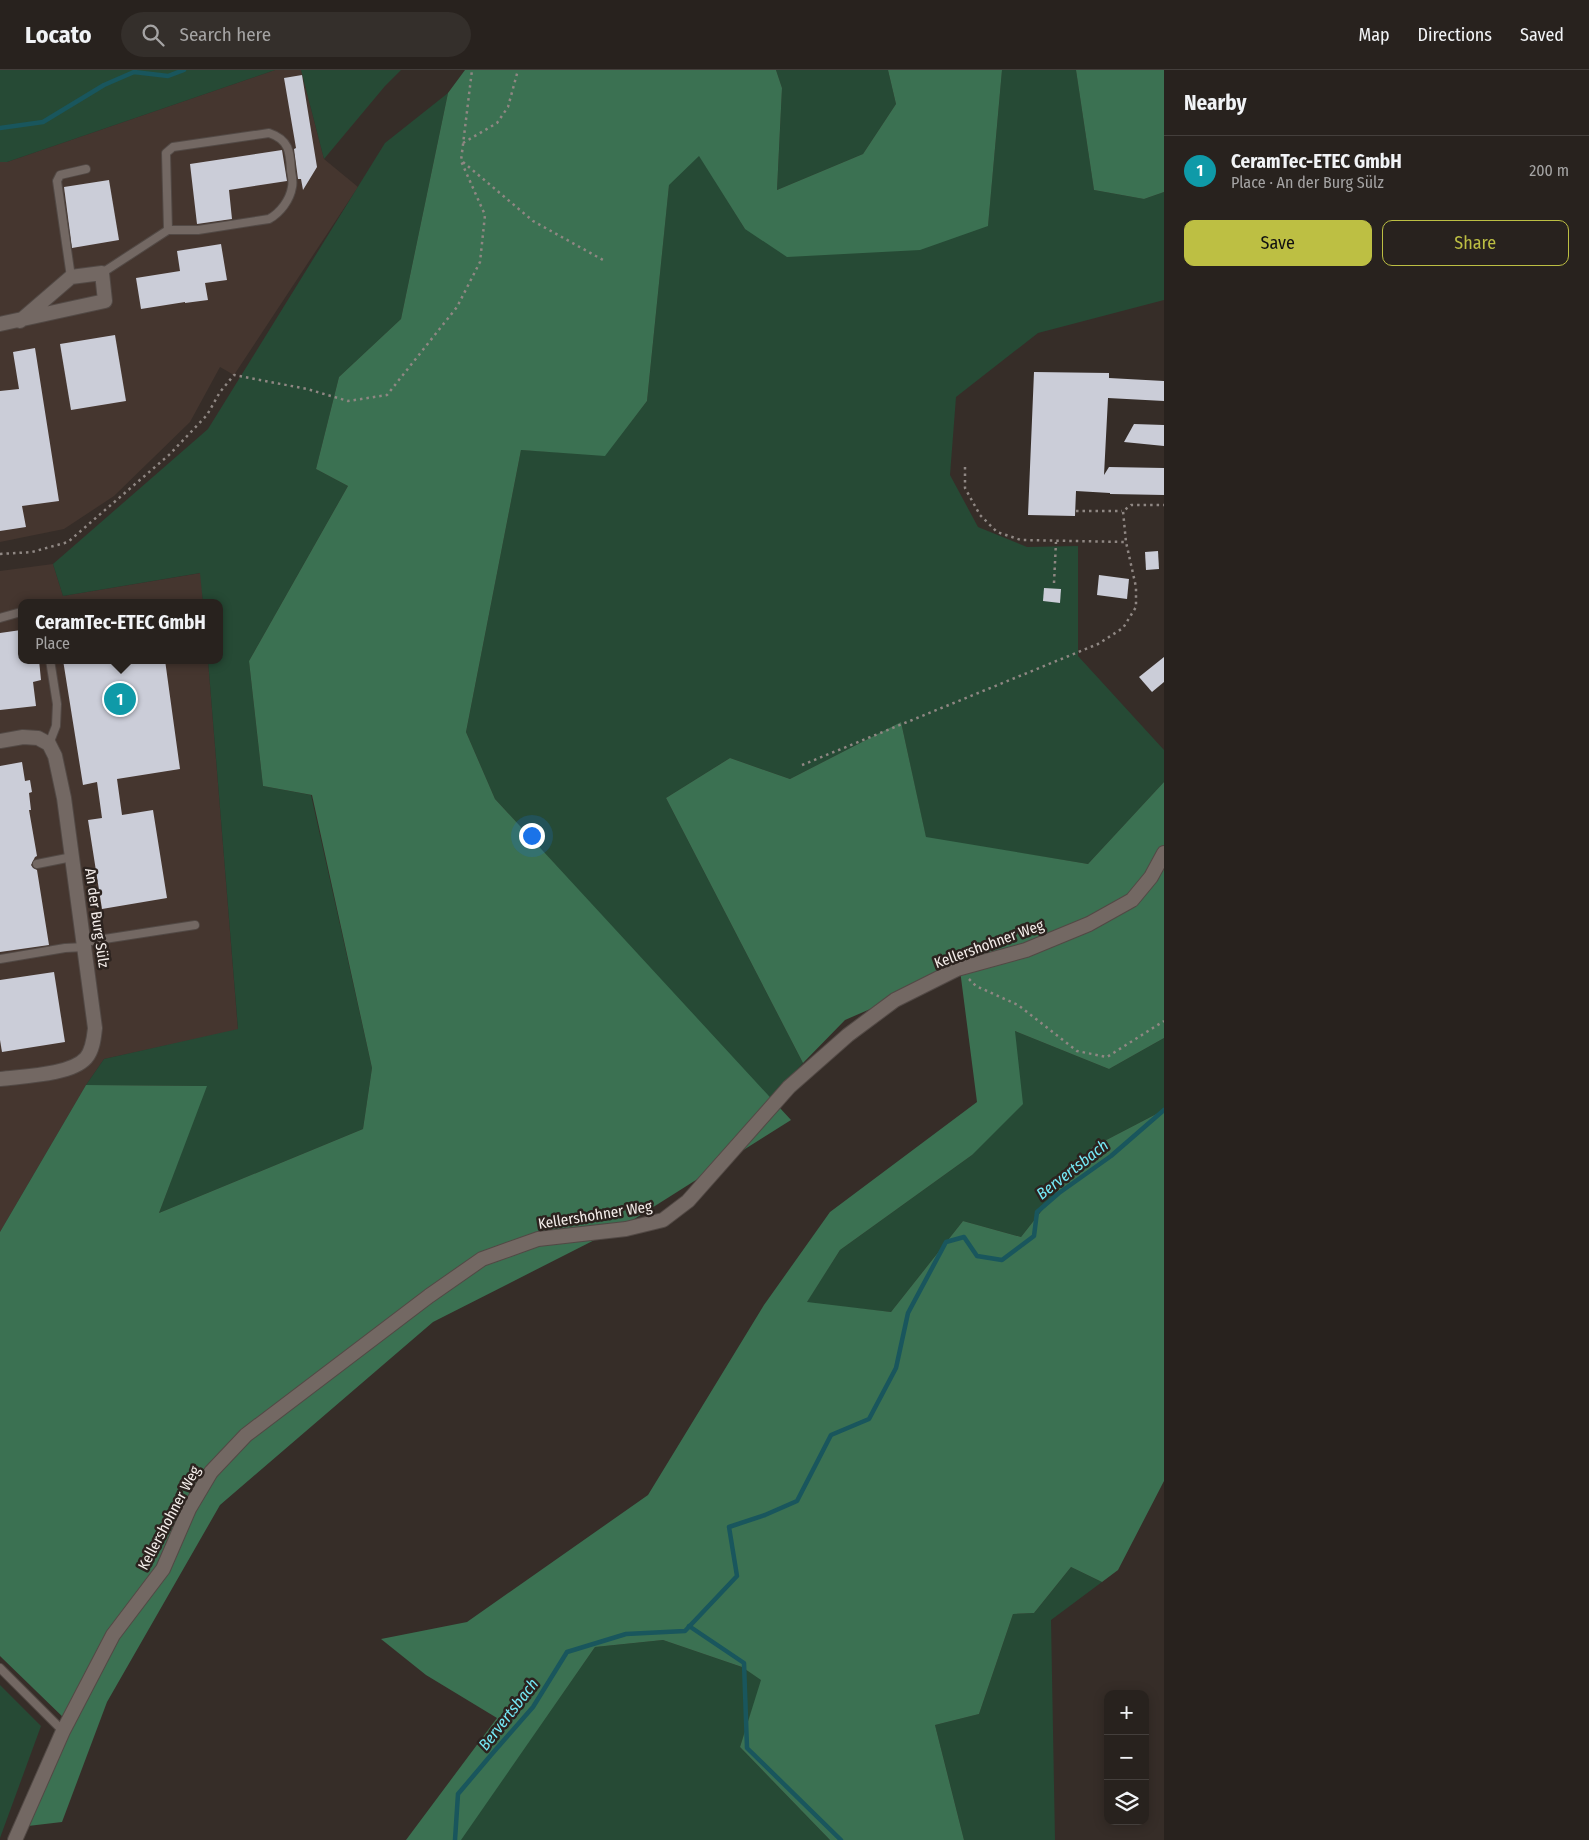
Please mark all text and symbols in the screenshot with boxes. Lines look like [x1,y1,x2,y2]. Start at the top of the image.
search box [121,12,471,57]
text: Locato [25,21,91,49]
icon: search [139,21,167,49]
text: Search here [179,23,271,46]
text: Map [1358,24,1390,46]
text: Directions [1418,24,1492,46]
text: Saved [1520,24,1564,46]
text: Nearby [1184,90,1246,116]
text: CeramTec-ETEC GmbH [1231,150,1402,173]
text: 1 [1197,161,1203,180]
text: 200 m [1529,161,1569,180]
text: Place · An der Burg Sülz [1231,173,1384,192]
button: Save [1184,220,1372,266]
button: Share [1382,220,1569,266]
popup [18,599,223,664]
text: CeramTec-ETEC GmbH [35,611,206,634]
text: Place [35,634,70,653]
pin: 1 [104,680,136,718]
your location [519,823,545,849]
street label: An der Burg Sülz [81,867,113,969]
street label: Kellershohner Weg [932,916,1046,972]
water label: Bervertsbach [1033,1135,1112,1203]
street label: Kellershohner Weg [537,1197,653,1233]
street label: Kellershohner Weg [134,1463,204,1573]
water label: Bervertsbach [474,1675,542,1754]
map controls [1104,1690,1149,1825]
button: + [1104,1690,1149,1735]
button: − [1104,1735,1149,1780]
button: layers [1104,1780,1149,1825]

